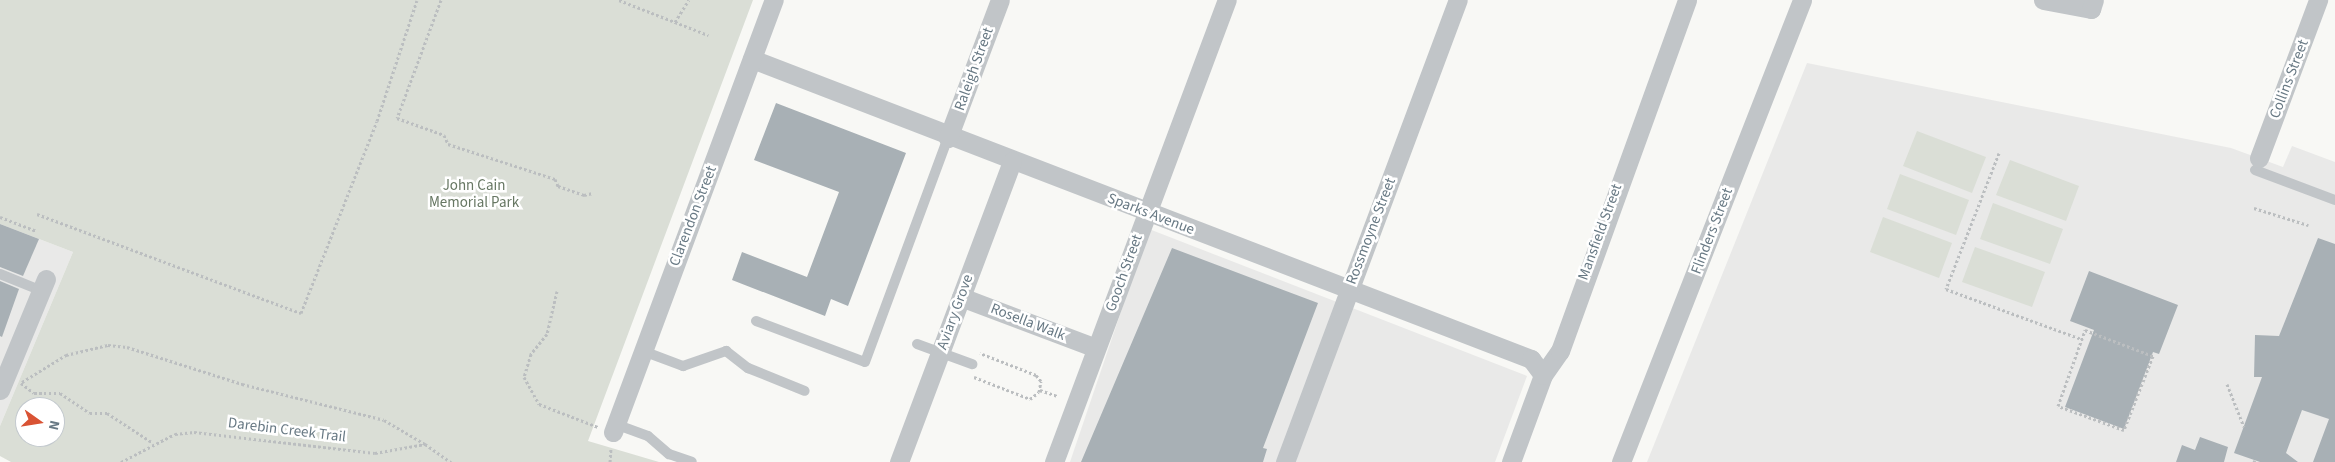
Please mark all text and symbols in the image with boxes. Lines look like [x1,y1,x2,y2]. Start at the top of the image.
street label: Raleigh Street [951,25,997,113]
street label: Collins Street [2266,37,2312,121]
street label: Clarendon Street [666,163,720,269]
street label: Rossmoyne Street [1342,175,1400,287]
park label: John Cain Memorial Park [429,176,519,211]
street label: Mansfield Street [1574,181,1626,283]
street label: Flinders Street [1687,185,1737,277]
street label: Sparks Avenue [1105,189,1197,239]
street label: Gooch Street [1102,232,1146,314]
street label: Aviary Grove [933,272,977,352]
street label: Rosella Walk [988,299,1068,345]
north arrow [15,397,65,447]
street label: Darebin Creek Trail [227,414,347,446]
text: N [43,418,64,432]

